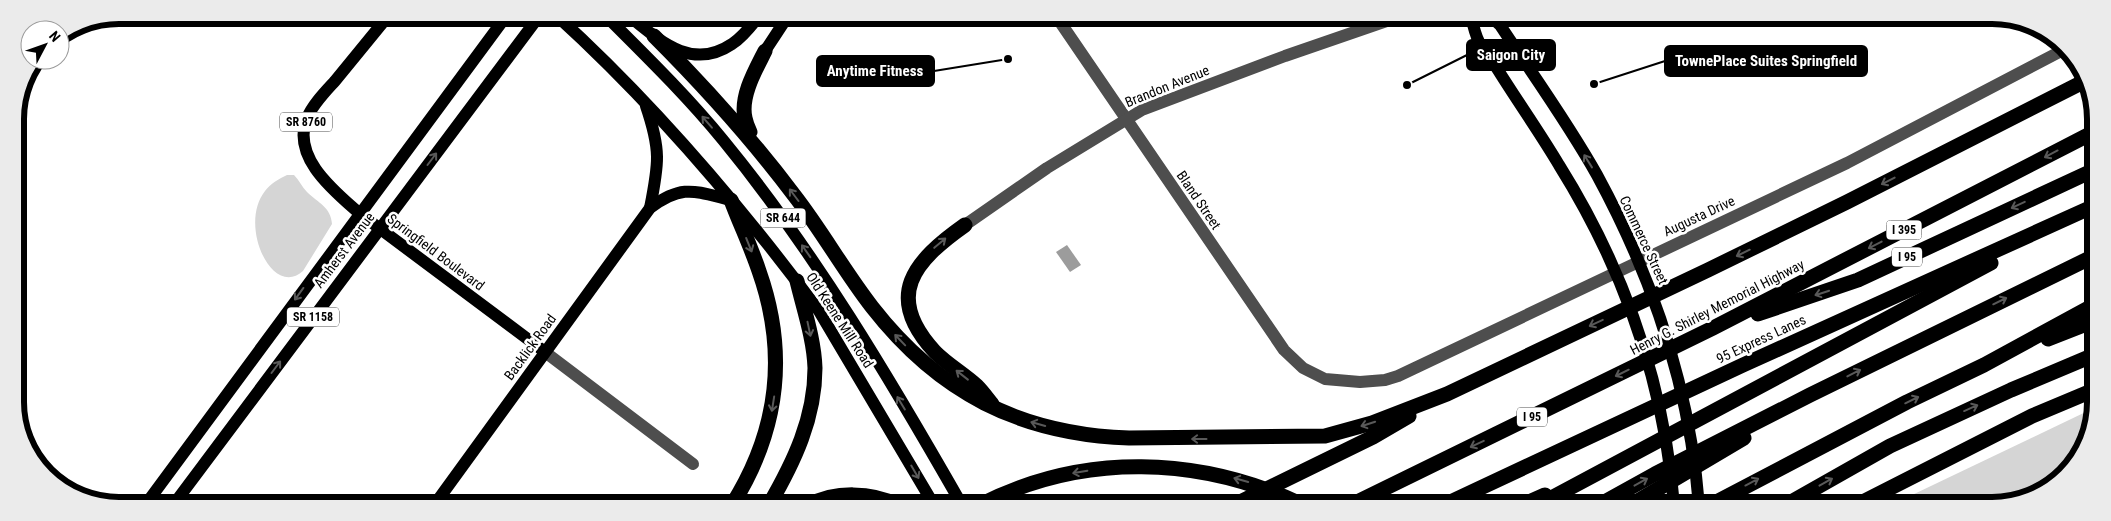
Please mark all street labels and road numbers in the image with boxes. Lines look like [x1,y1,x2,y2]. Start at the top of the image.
street label: Brandon Avenue [1123,62,1212,110]
road number: SR 8760 [280,112,332,132]
street label: Bland Street [1174,168,1224,232]
street label: Augusta Drive [1661,192,1738,239]
street label: Commerce Street [1617,193,1671,287]
road number: SR 644 [760,208,806,228]
street label: Amherst Avenue [310,209,378,291]
street label: Springfield Boulevard [384,210,488,294]
road number: I 395 [1886,220,1922,240]
road number: I 95 [1892,248,1922,266]
street label: Henry G. Shirley Memorial Highway [1627,256,1807,358]
street label: Old Keene Mill Road [803,269,877,371]
road number: SR 1158 [287,308,339,326]
street label: Backlick Road [501,311,559,383]
street label: 95 Express Lanes [1714,311,1808,367]
road number: I 95 [1517,408,1547,427]

